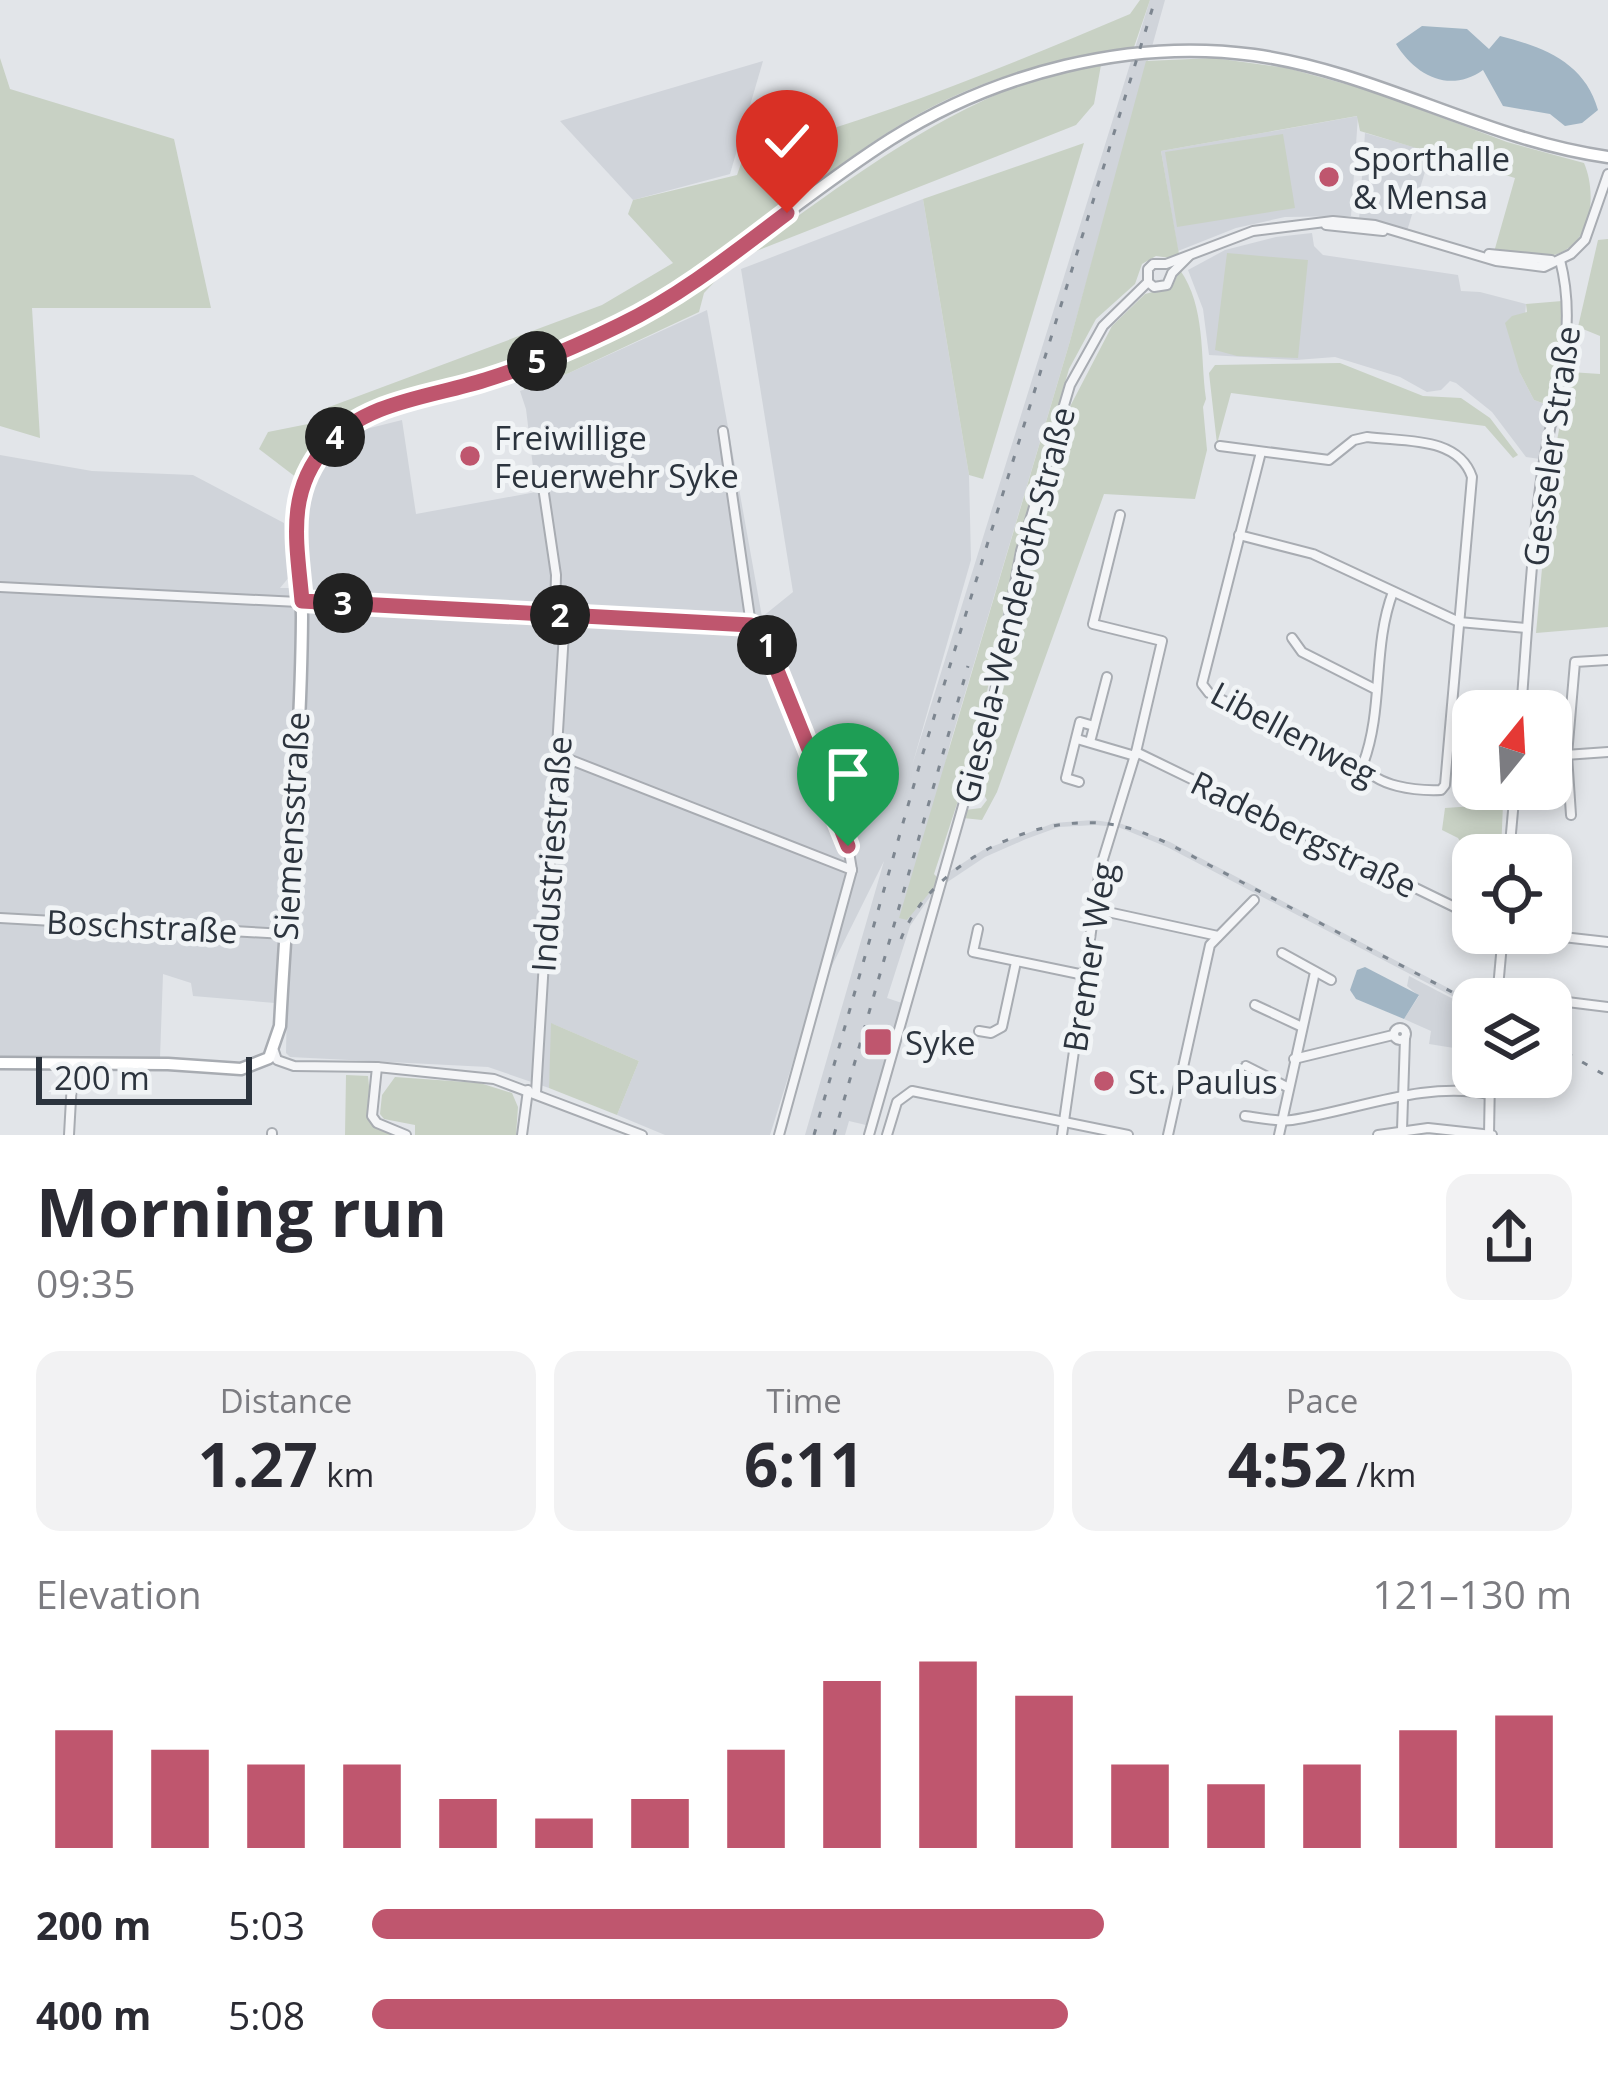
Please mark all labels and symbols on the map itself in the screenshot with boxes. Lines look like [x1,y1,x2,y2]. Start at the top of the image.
pin [736,90,838,213]
place label: Sporthalle & Mensa [1353,136,1510,219]
marker: Sporthalle & Mensa [1316,164,1342,190]
street label: Gesseler Straße [1512,323,1590,569]
pin: 5 [507,331,567,391]
street label: Giesela-Wenderoth-Straße [943,402,1085,808]
pin: 4 [305,407,365,467]
place label: Freiwillige Feuerwehr Syke [494,415,739,498]
marker: Freiwillige Feuerwehr Syke [457,443,483,469]
pin: 3 [313,573,373,633]
pin: 2 [530,585,590,645]
pin: 1 [737,615,797,675]
street label: Libellenweg [1203,670,1385,796]
north arrow [1452,690,1572,810]
street label: Siemensstraße [263,711,319,941]
pin [797,723,899,846]
street label: Industriestraße [520,735,582,973]
street label: Radebergstraße [1184,760,1424,908]
street label: Bremer Weg [1052,859,1126,1055]
street label: Boschstraße [45,899,239,953]
place label: Syke [905,1020,976,1065]
marker: Syke [862,1026,894,1058]
scale bar [36,1051,252,1104]
place label: St. Paulus [1128,1059,1278,1104]
marker: St. Paulus [1091,1068,1117,1094]

